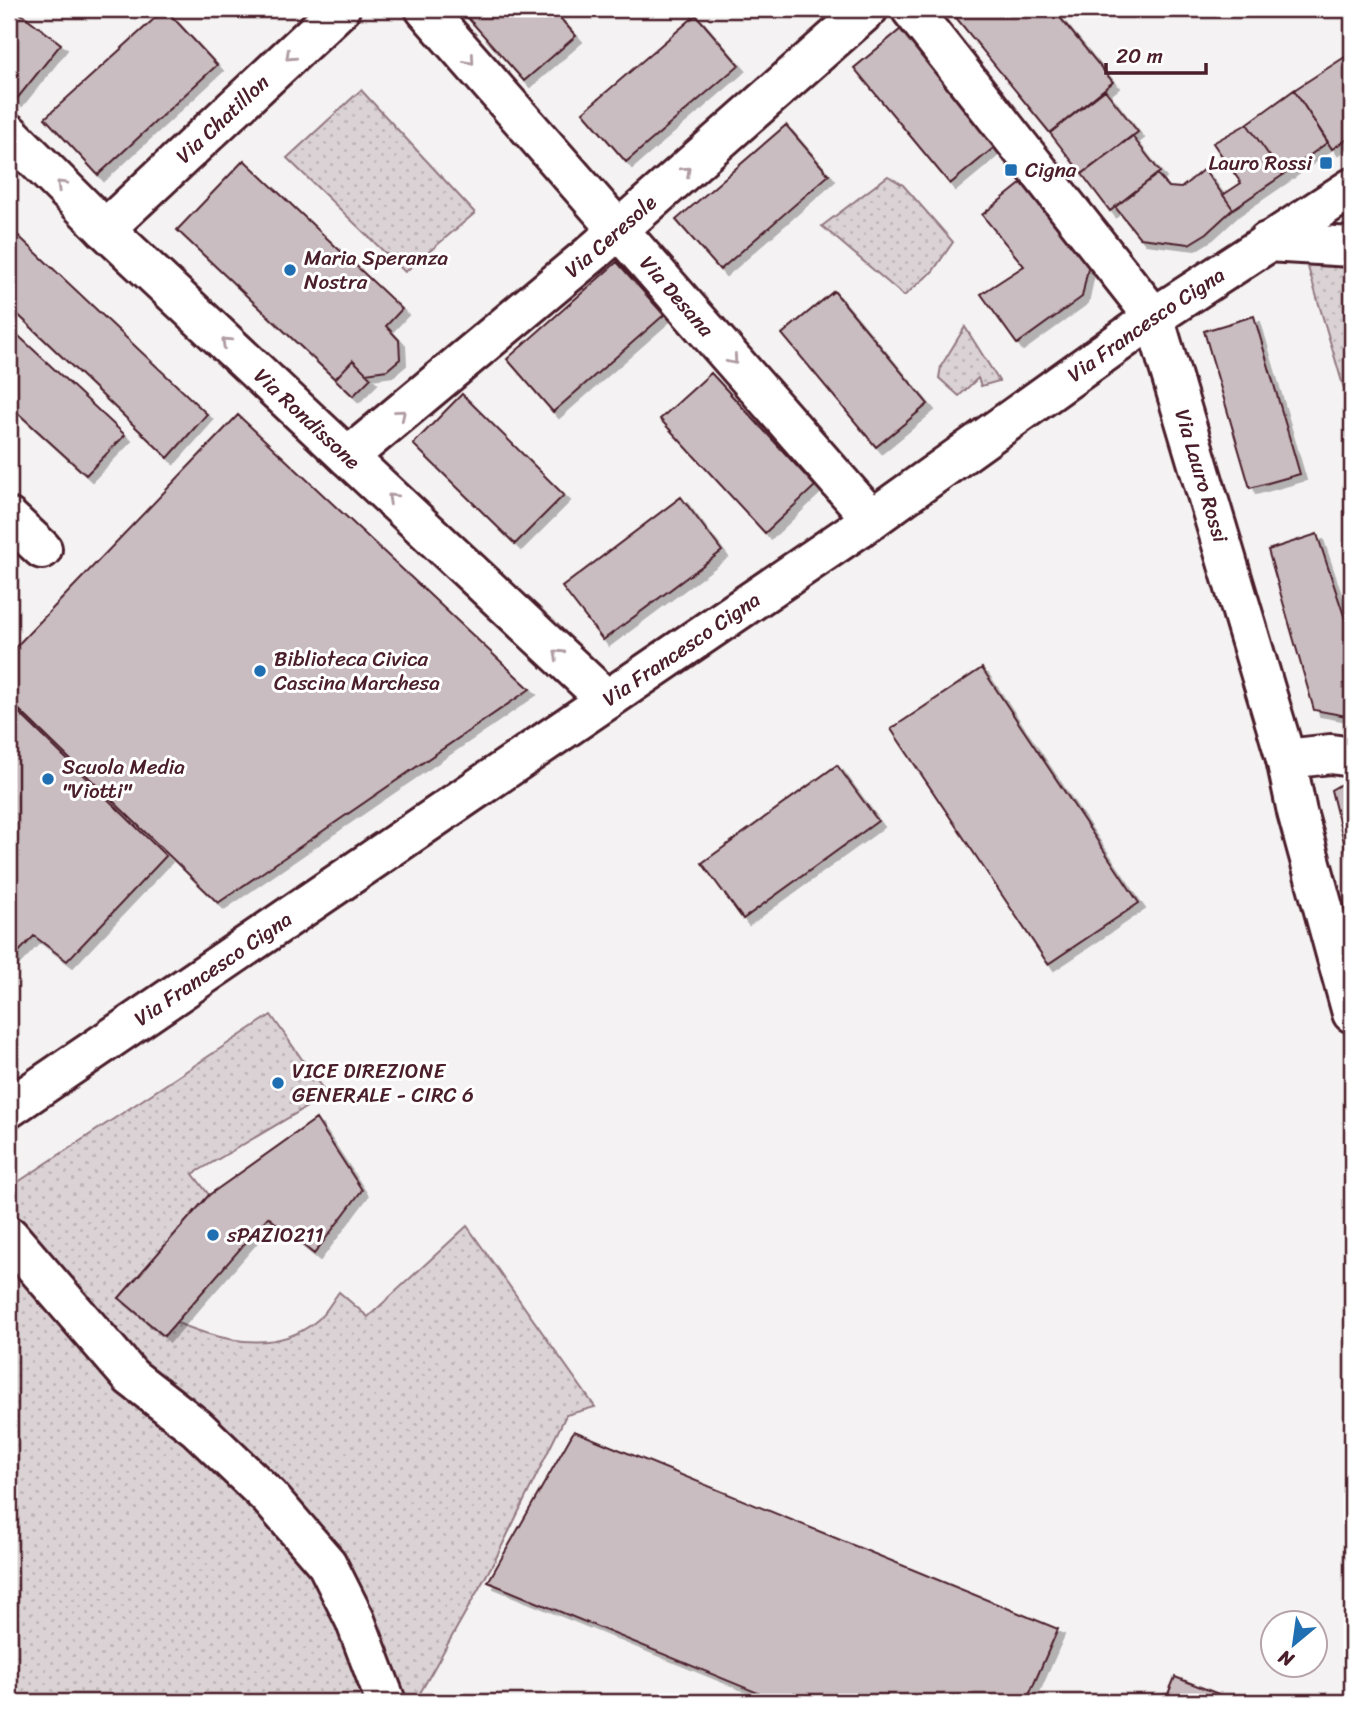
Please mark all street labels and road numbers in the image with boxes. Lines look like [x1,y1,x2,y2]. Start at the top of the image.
street label: Via Chatillon [166,65,279,173]
street label: Via Ceresole [556,185,666,288]
street label: Via Desana [630,246,724,346]
street label: Via Francesco Cigna [1059,256,1233,393]
street label: Via Rondissone [245,358,370,479]
street label: Via Lauro Rossi [1164,404,1240,548]
street label: Via Francesco Cigna [594,581,769,717]
street label: Via Francesco Cigna [126,901,301,1037]

